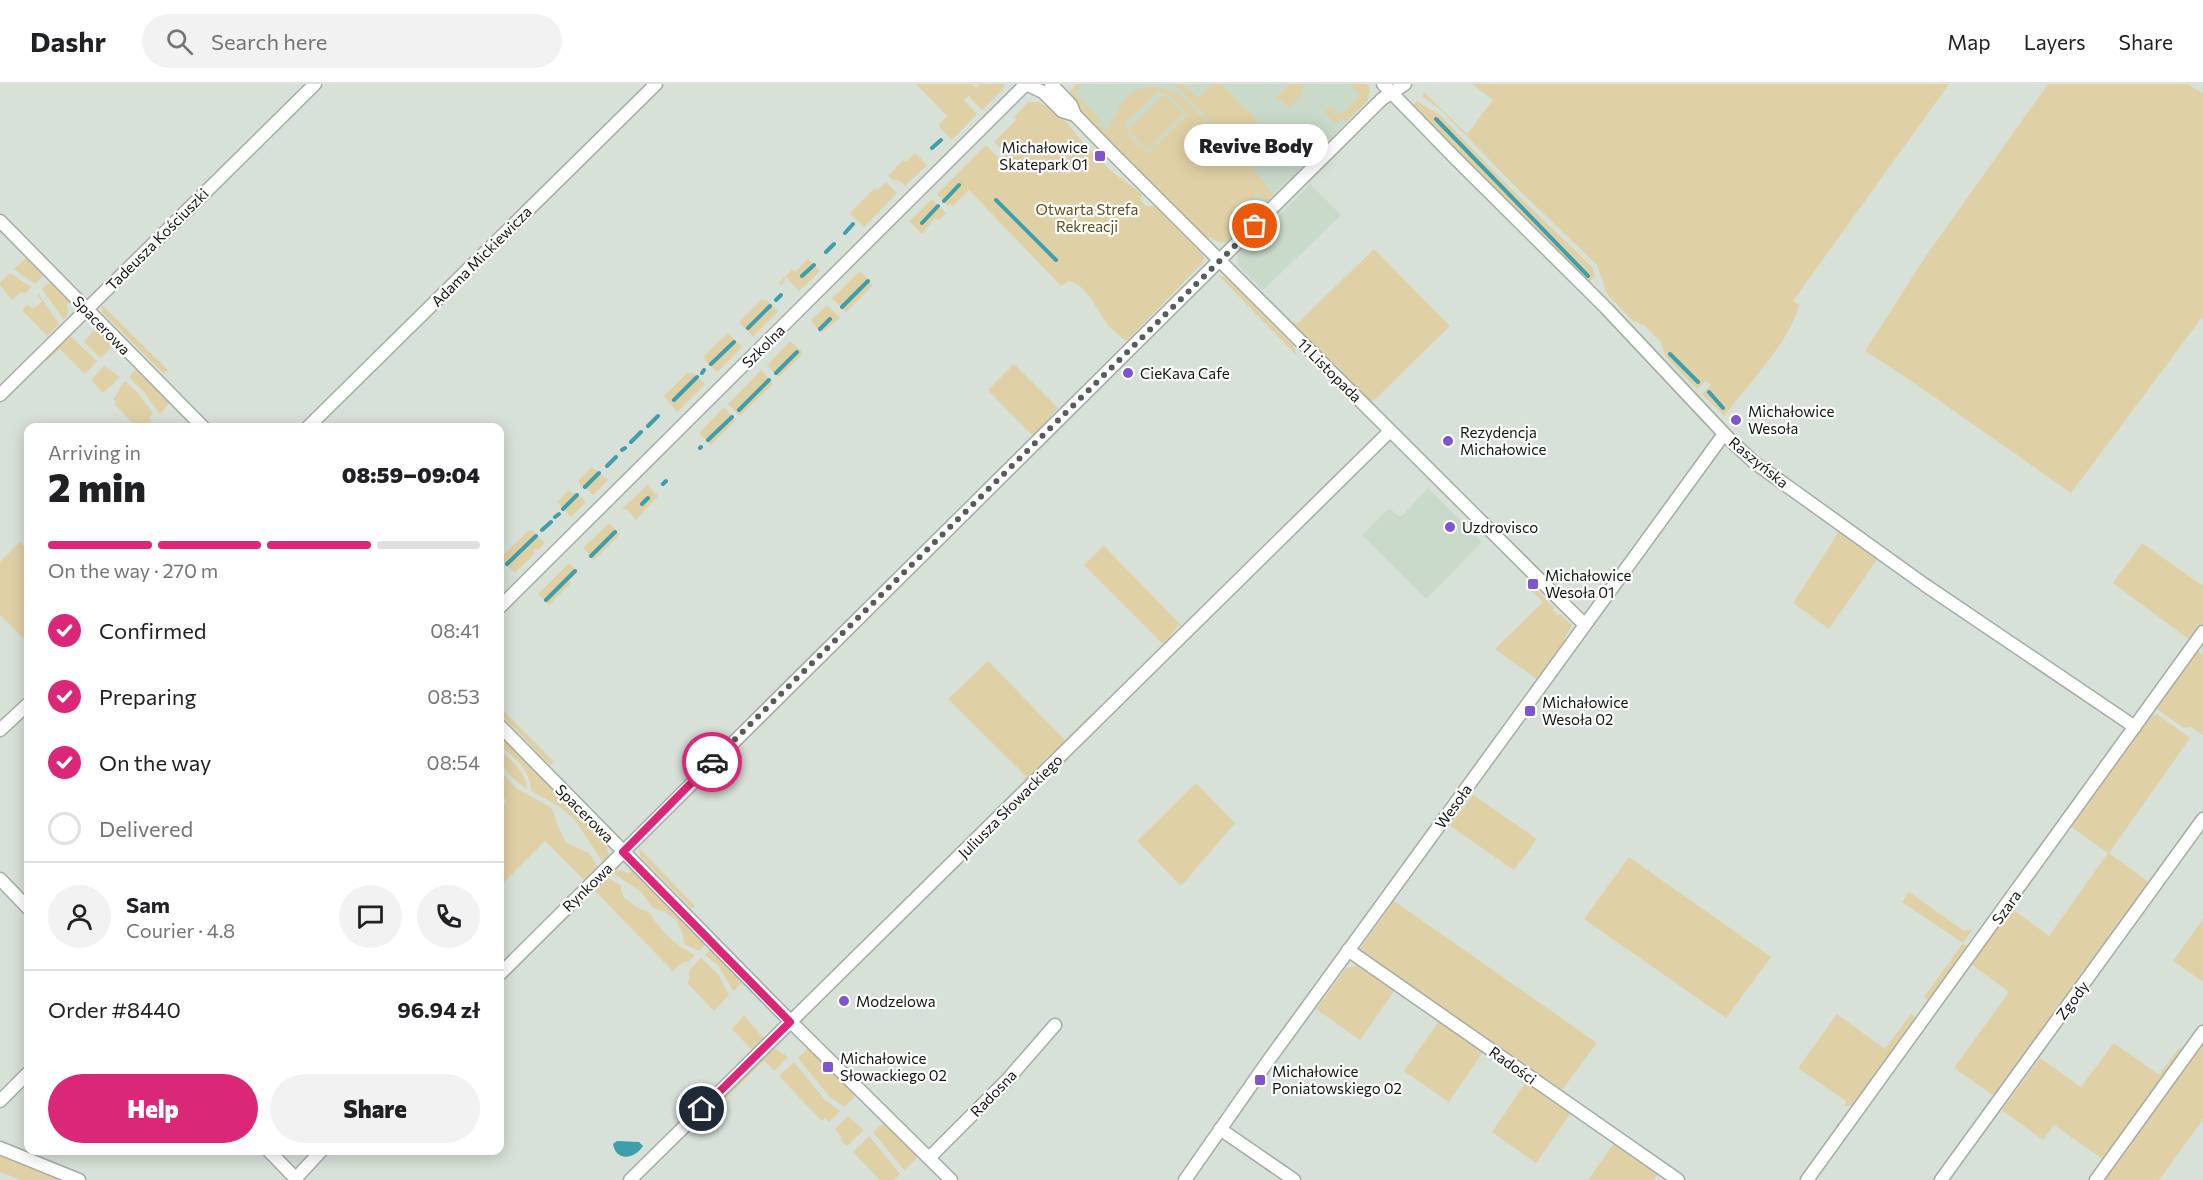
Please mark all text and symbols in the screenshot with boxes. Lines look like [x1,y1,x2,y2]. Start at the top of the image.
search box [142,14,562,68]
text: Dashr [30,24,106,58]
icon: search [163,25,196,58]
text: Search here [211,28,327,55]
text: Map [1947,29,1991,54]
text: Layers [2024,29,2086,54]
text: Share [2119,29,2173,54]
callout: Revive Body [1183,124,1327,166]
text: Revive Body [1199,133,1313,157]
place label: Michałowice Skatepark 01 [999,138,1088,173]
marker: Michałowice Skatepark 01 [1093,149,1107,163]
street label: Tadeusza Kościuszki [102,184,212,294]
park label: Otwarta Strefa Rekreacji [1036,200,1138,235]
pin [1229,200,1280,251]
street label: Adama Mickiewicza [427,202,535,310]
icon: bag [1238,209,1271,242]
street label: Spacerowa [69,292,135,358]
street label: Szkolna [738,321,788,371]
street label: 11 Listopada [1294,334,1366,406]
place label: CieKava Cafe [1140,364,1230,382]
marker: CieKava Cafe [1121,366,1135,380]
place label: Michałowice Wesoła [1748,402,1835,437]
marker: Michałowice Wesoła [1729,413,1743,427]
place label: Rezydencja Michałowice [1460,423,1547,458]
street label: Raszyńska [1726,433,1792,491]
marker: Rezydencja Michałowice [1441,434,1455,448]
text: Arriving in [48,440,141,464]
text: 08:59–09:04 [342,461,480,488]
text: 2 min [48,462,146,510]
place label: Uzdrovisco [1462,518,1538,536]
marker: Uzdrovisco [1443,520,1457,534]
text: On the way · 270 m [48,558,218,582]
place label: Michałowice Wesoła 01 [1545,566,1632,601]
marker: Michałowice Wesoła 01 [1526,577,1540,591]
icon: check [48,614,81,647]
text: Confirmed [99,617,206,644]
text: 08:41 [430,618,480,642]
icon: check [48,680,81,713]
text: Preparing [99,683,196,710]
text: 08:53 [427,684,480,708]
place label: Michałowice Wesoła 02 [1542,693,1629,728]
marker: Michałowice Wesoła 02 [1523,704,1537,718]
courier [682,732,742,792]
icon: check [48,746,81,779]
icon: car [696,746,729,779]
text: On the way [99,749,211,776]
text: 08:54 [427,750,480,774]
street label: Juliusza Słowackiego [954,750,1066,862]
street label: Spacerowa [552,780,618,846]
street label: Wesoła [1431,780,1475,832]
text: Delivered [99,815,193,842]
street label: Rynkowa [558,859,616,915]
button: person [48,885,111,948]
button: chat [339,885,402,948]
button: phone [417,885,480,948]
street label: Szara [1988,886,2024,928]
text: Sam [126,891,170,918]
text: Courier · 4.8 [126,918,235,942]
street label: Zgody [2052,977,2092,1023]
place label: Modzelowa [856,992,936,1010]
marker: Modzelowa [837,994,851,1008]
text: Order #8440 [48,996,181,1023]
text: 96.94 zł [397,996,480,1023]
street label: Radości [1486,1042,1540,1088]
place label: Michałowice Słowackiego 02 [840,1049,947,1084]
marker: Michałowice Słowackiego 02 [821,1060,835,1074]
place label: Michałowice Poniatowskiego 02 [1272,1062,1402,1097]
street label: Radosna [966,1066,1020,1120]
marker: Michałowice Poniatowskiego 02 [1253,1073,1267,1087]
button: Help [48,1074,258,1143]
button: Share [270,1074,480,1143]
pin [676,1083,727,1134]
icon: home [685,1092,718,1125]

